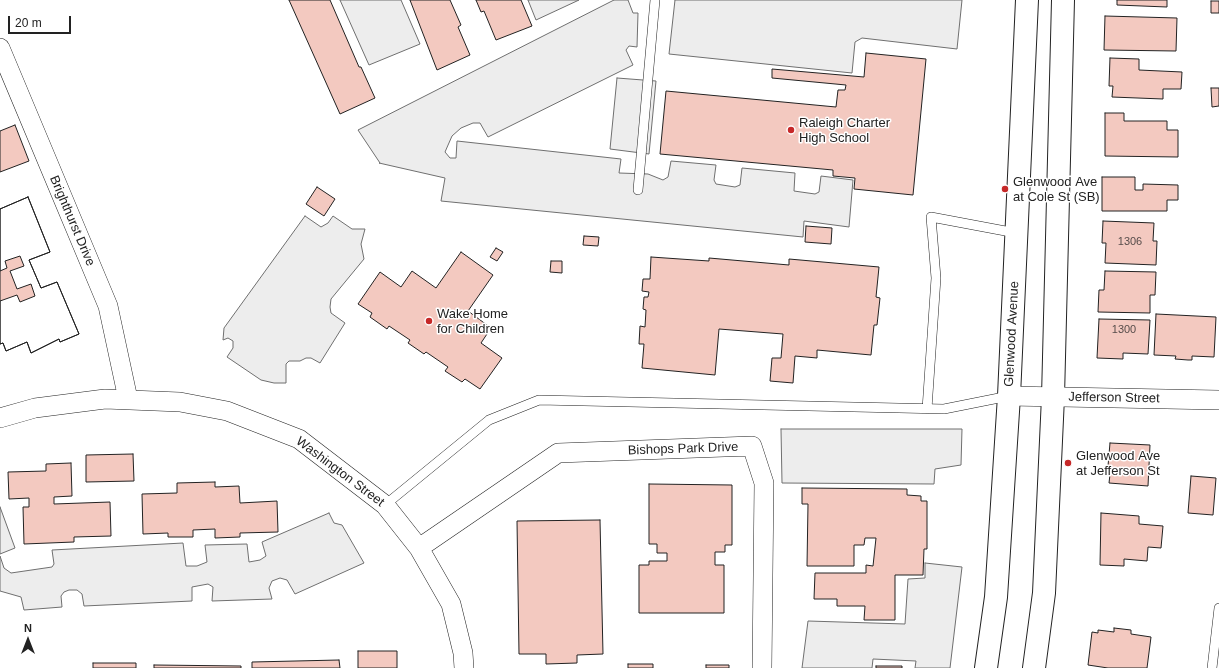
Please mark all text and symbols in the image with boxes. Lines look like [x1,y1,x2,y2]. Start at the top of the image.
scale bar [10,8,73,34]
text: 20 m [15,16,42,30]
place label: Raleigh Charter High School [799,115,890,146]
marker: Raleigh Charter High School [786,125,796,135]
street label: Brighthurst Drive [46,173,98,269]
place label: Glenwood Ave at Cole St (SB) [1013,174,1100,205]
marker: Glenwood Ave at Cole St (SB) [1000,184,1010,194]
house number: 1306 [1118,235,1142,249]
street label: Glenwood Avenue [1001,281,1023,387]
place label: Wake Home for Children [437,306,508,337]
marker: Wake Home for Children [424,316,434,326]
house number: 1300 [1112,323,1136,337]
street label: Jefferson Street [1068,389,1160,407]
street label: Washington Street [293,434,387,510]
street label: Bishops Park Drive [627,439,739,459]
place label: Glenwood Ave at Jefferson St [1076,448,1160,479]
marker: Glenwood Ave at Jefferson St [1063,458,1073,468]
north arrow [8,620,48,660]
text: N [24,622,32,634]

